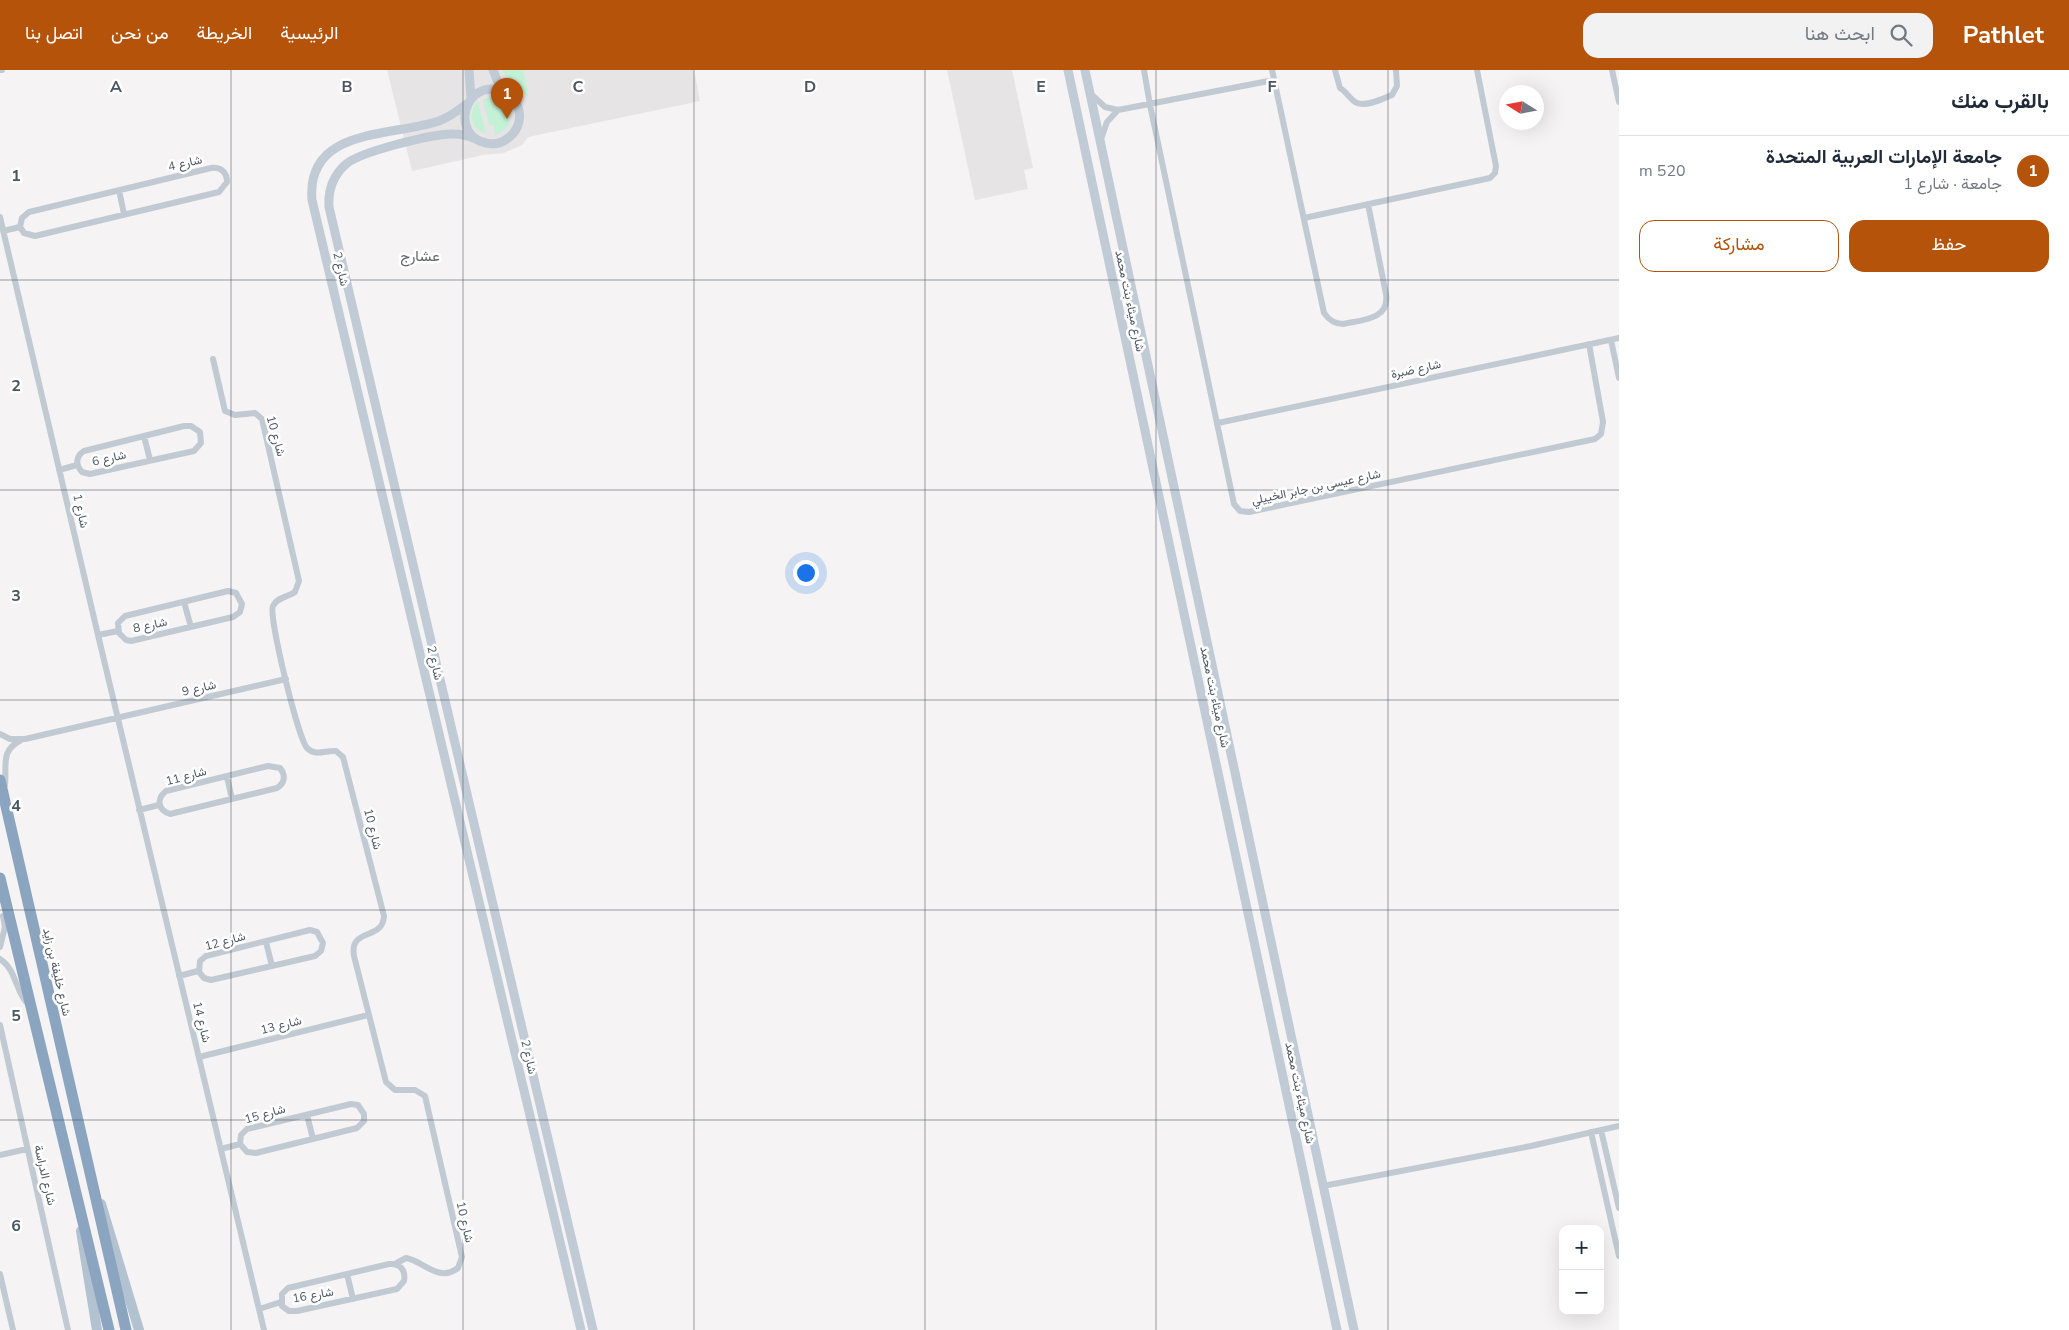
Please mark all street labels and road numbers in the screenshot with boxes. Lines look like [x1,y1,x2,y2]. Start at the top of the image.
street label: شارع 4 [166,151,204,176]
street label: شارع ميثاء بنت محمد [1110,249,1149,353]
street label: شارع 2 [328,250,353,288]
street label: شارع صَبرة [1390,356,1443,383]
street label: شارع 10 [262,414,289,458]
street label: شارع 6 [90,446,128,471]
street label: شارع عيسى بن جابر الخييلي [1250,465,1382,510]
street label: شارع 1 [68,492,93,530]
street label: شارع 8 [131,614,169,637]
street label: شارع 2 [422,644,447,682]
street label: شارع ميثاء بنت محمد [1195,645,1234,749]
street label: شارع 9 [180,676,218,701]
street label: شارع 11 [164,763,208,790]
street label: شارع 10 [359,807,386,851]
street label: شارع خليفة بن زايد [38,926,75,1018]
street label: شارع 12 [203,928,247,955]
street label: شارع 14 [188,1000,215,1044]
street label: شارع 13 [259,1012,303,1039]
street label: شارع 2 [516,1038,541,1076]
street label: شارع ميثاء بنت محمد [1280,1041,1319,1145]
street label: شارع 15 [243,1101,287,1128]
street label: شارع الدراسة [29,1143,60,1207]
street label: شارع 10 [452,1200,477,1244]
street label: شارع 16 [291,1284,335,1307]

